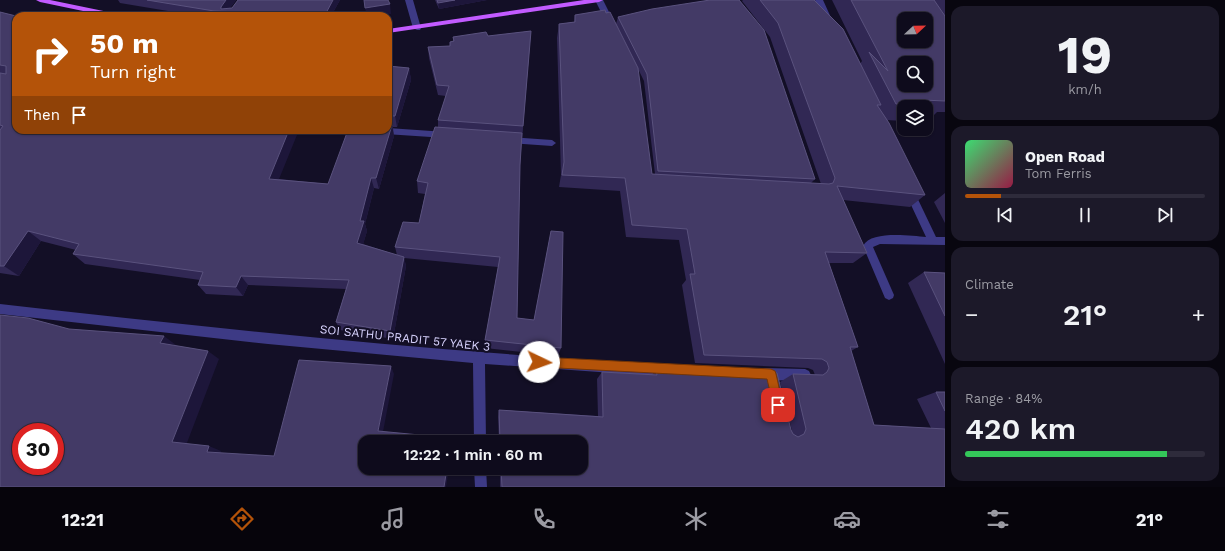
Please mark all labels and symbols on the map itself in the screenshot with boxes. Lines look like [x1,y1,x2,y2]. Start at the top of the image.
north arrow [897,12,933,48]
street label: SOI SATHU PRADIT 57 YAEK 3 [319,322,491,354]
position arrow [518,341,560,383]
pin [761,388,795,422]
speed limit sign: 30 [12,423,64,475]

